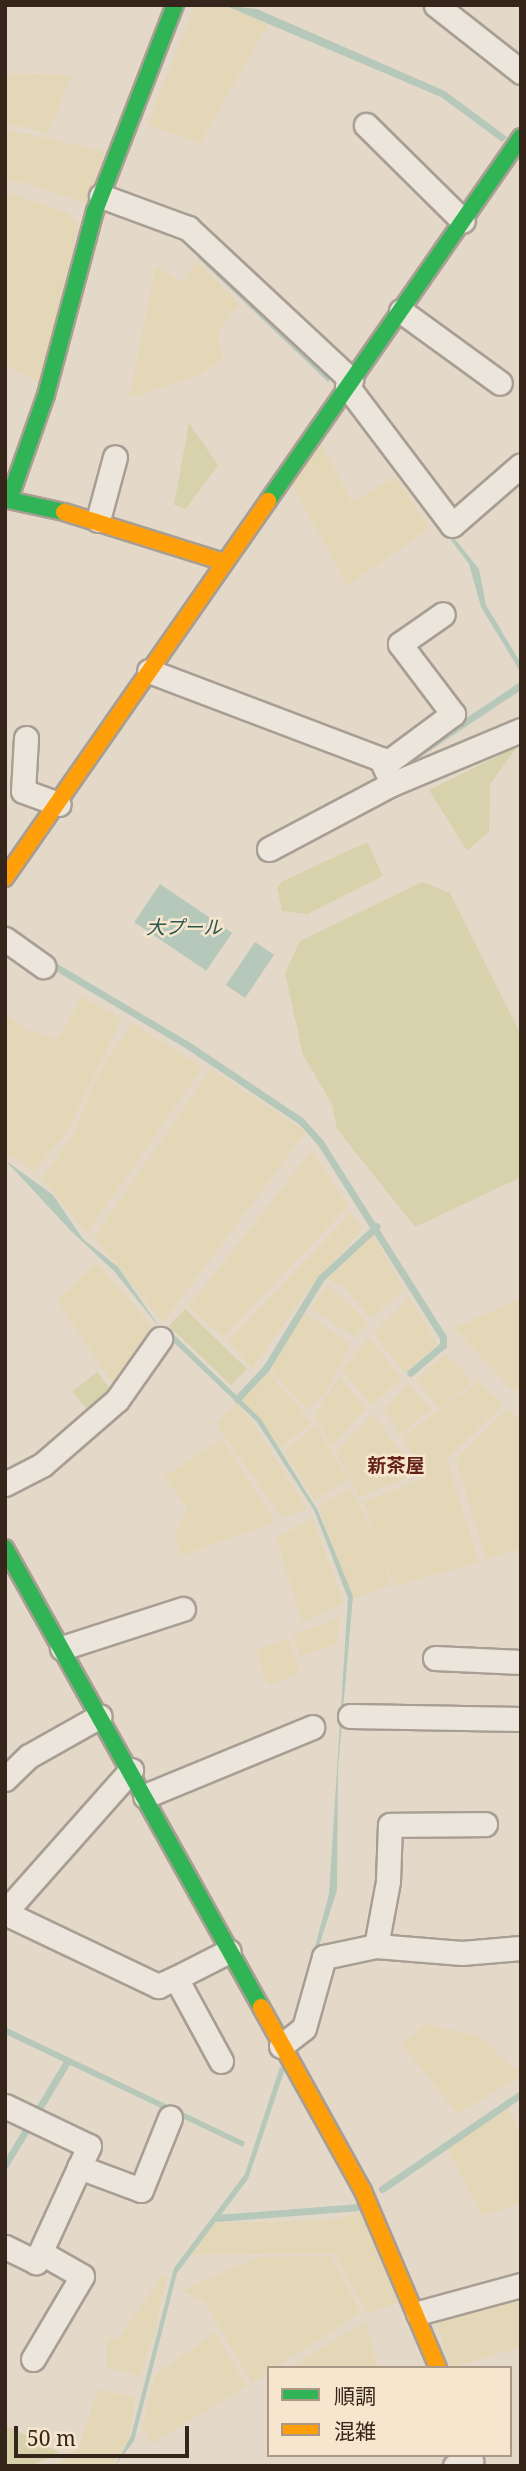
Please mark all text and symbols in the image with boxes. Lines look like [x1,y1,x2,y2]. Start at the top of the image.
water label: 大プール [146,917,222,939]
district label: 新茶屋 [368,1455,424,1477]
legend [267,2366,512,2457]
text: 順調 [334,2382,376,2410]
scale bar [18,2412,192,2456]
text: 混雑 [334,2417,376,2445]
text: 50 m [27,2424,76,2452]

